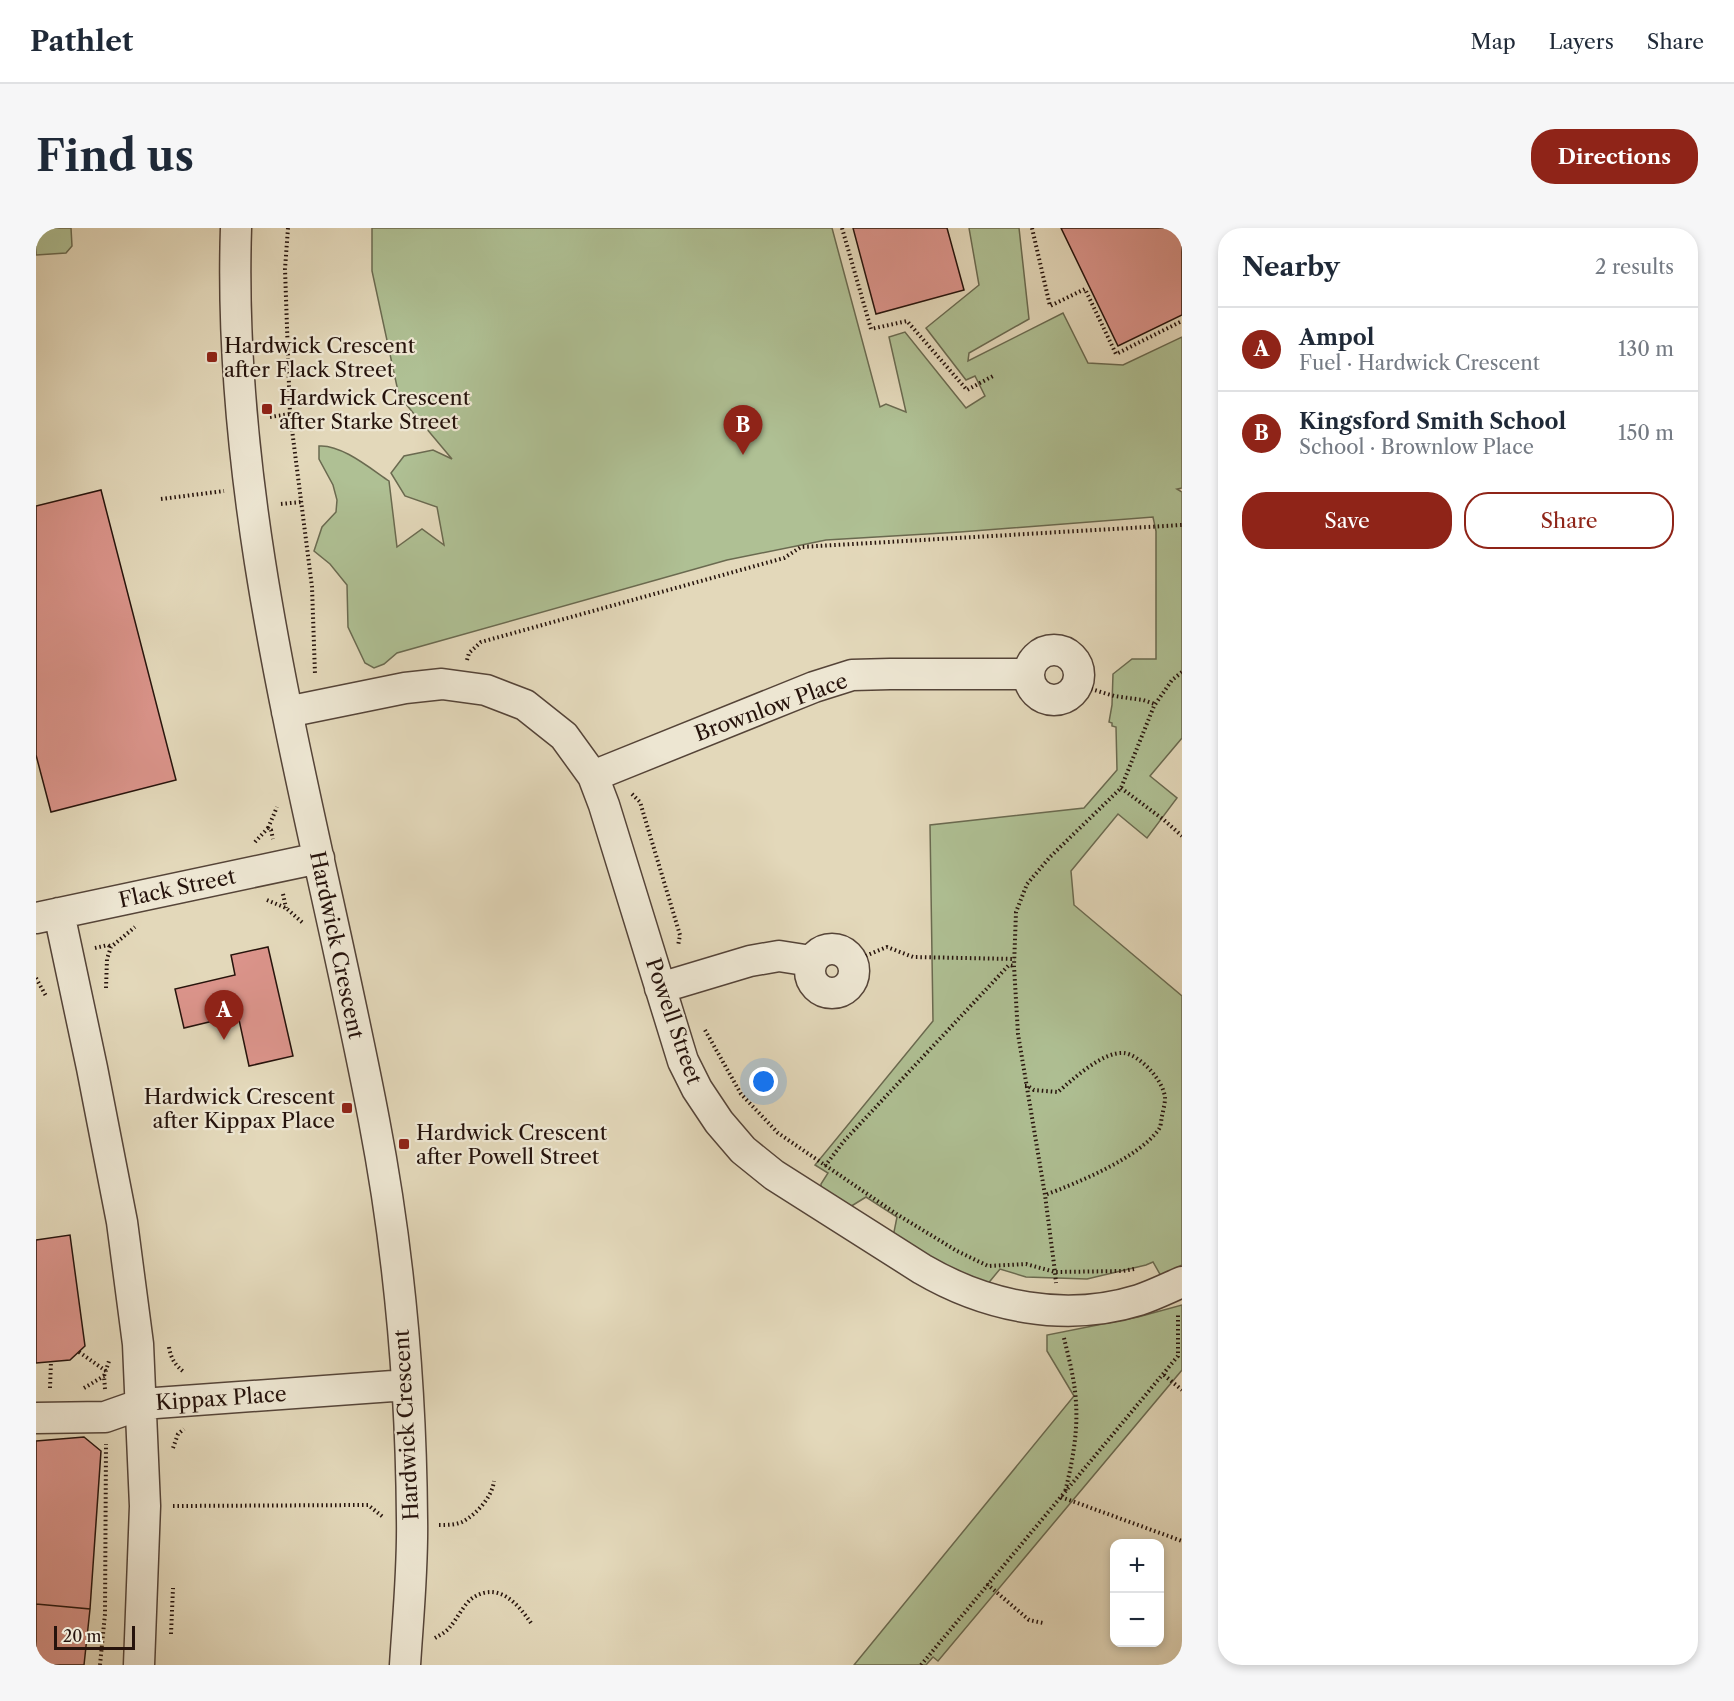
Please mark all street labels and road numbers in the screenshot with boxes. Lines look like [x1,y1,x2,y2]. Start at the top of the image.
street label: Brownlow Place [691,668,851,746]
street label: Hardwick Crescent [305,849,369,1042]
street label: Flack Street [116,863,238,913]
street label: Powell Street [641,955,707,1088]
street label: Hardwick Crescent [388,1328,423,1521]
street label: Kippax Place [155,1381,287,1415]

